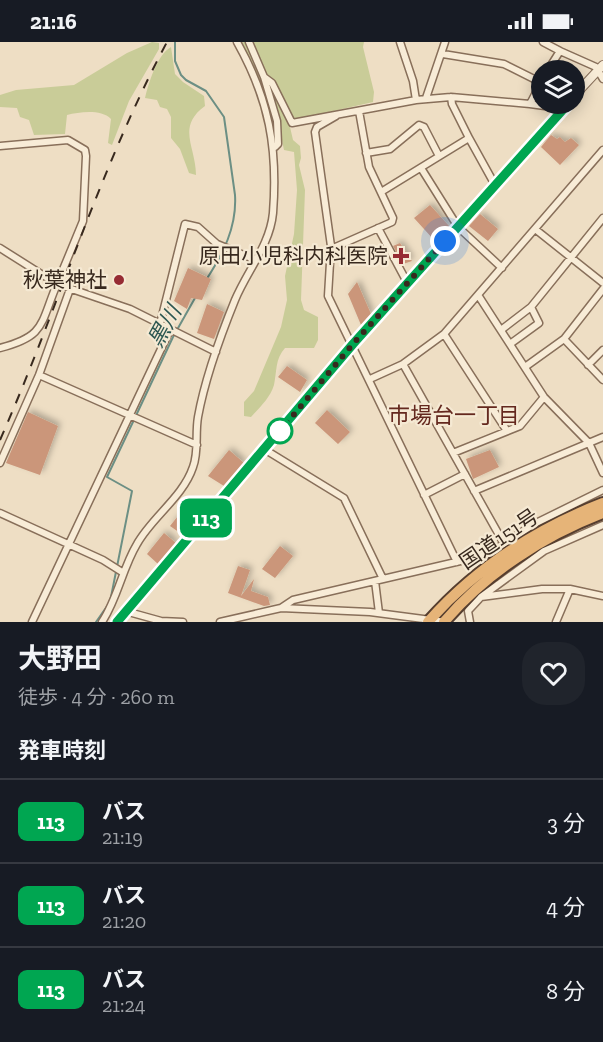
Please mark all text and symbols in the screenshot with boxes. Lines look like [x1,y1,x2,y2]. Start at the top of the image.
text: 21:16 [30,8,77,35]
map controls [531,60,585,114]
button: layers [531,60,585,114]
your location [430,226,460,256]
place label: 原田小児科内科医院 [199,243,388,268]
marker: 原田小児科内科医院 [392,247,410,265]
place label: 秋葉神社 [23,267,107,292]
marker: 秋葉神社 [112,273,126,287]
water label: 黒川 [142,299,188,352]
district label: 市場台一丁目 [388,402,520,429]
unlabelled marker [267,418,293,444]
line badge: 113 [172,498,240,538]
street label: 国道151号 [454,503,543,574]
text: 113 [192,506,220,531]
text: 大野田 [18,642,102,675]
button: heart [522,642,585,705]
text: 徒歩 · 4 分 · 260 m [18,685,174,709]
text: 発車時刻 [18,737,106,764]
text: バス [102,798,146,825]
text: 113 [37,809,65,834]
text: 3 分 [547,810,585,837]
text: 21:19 [102,825,143,849]
text: バス [102,882,146,909]
text: 113 [37,893,65,918]
text: 4 分 [546,894,585,921]
text: 21:20 [102,909,146,933]
text: バス [102,966,146,993]
text: 113 [37,977,65,1002]
text: 8 分 [546,978,585,1005]
text: 21:24 [102,993,146,1017]

